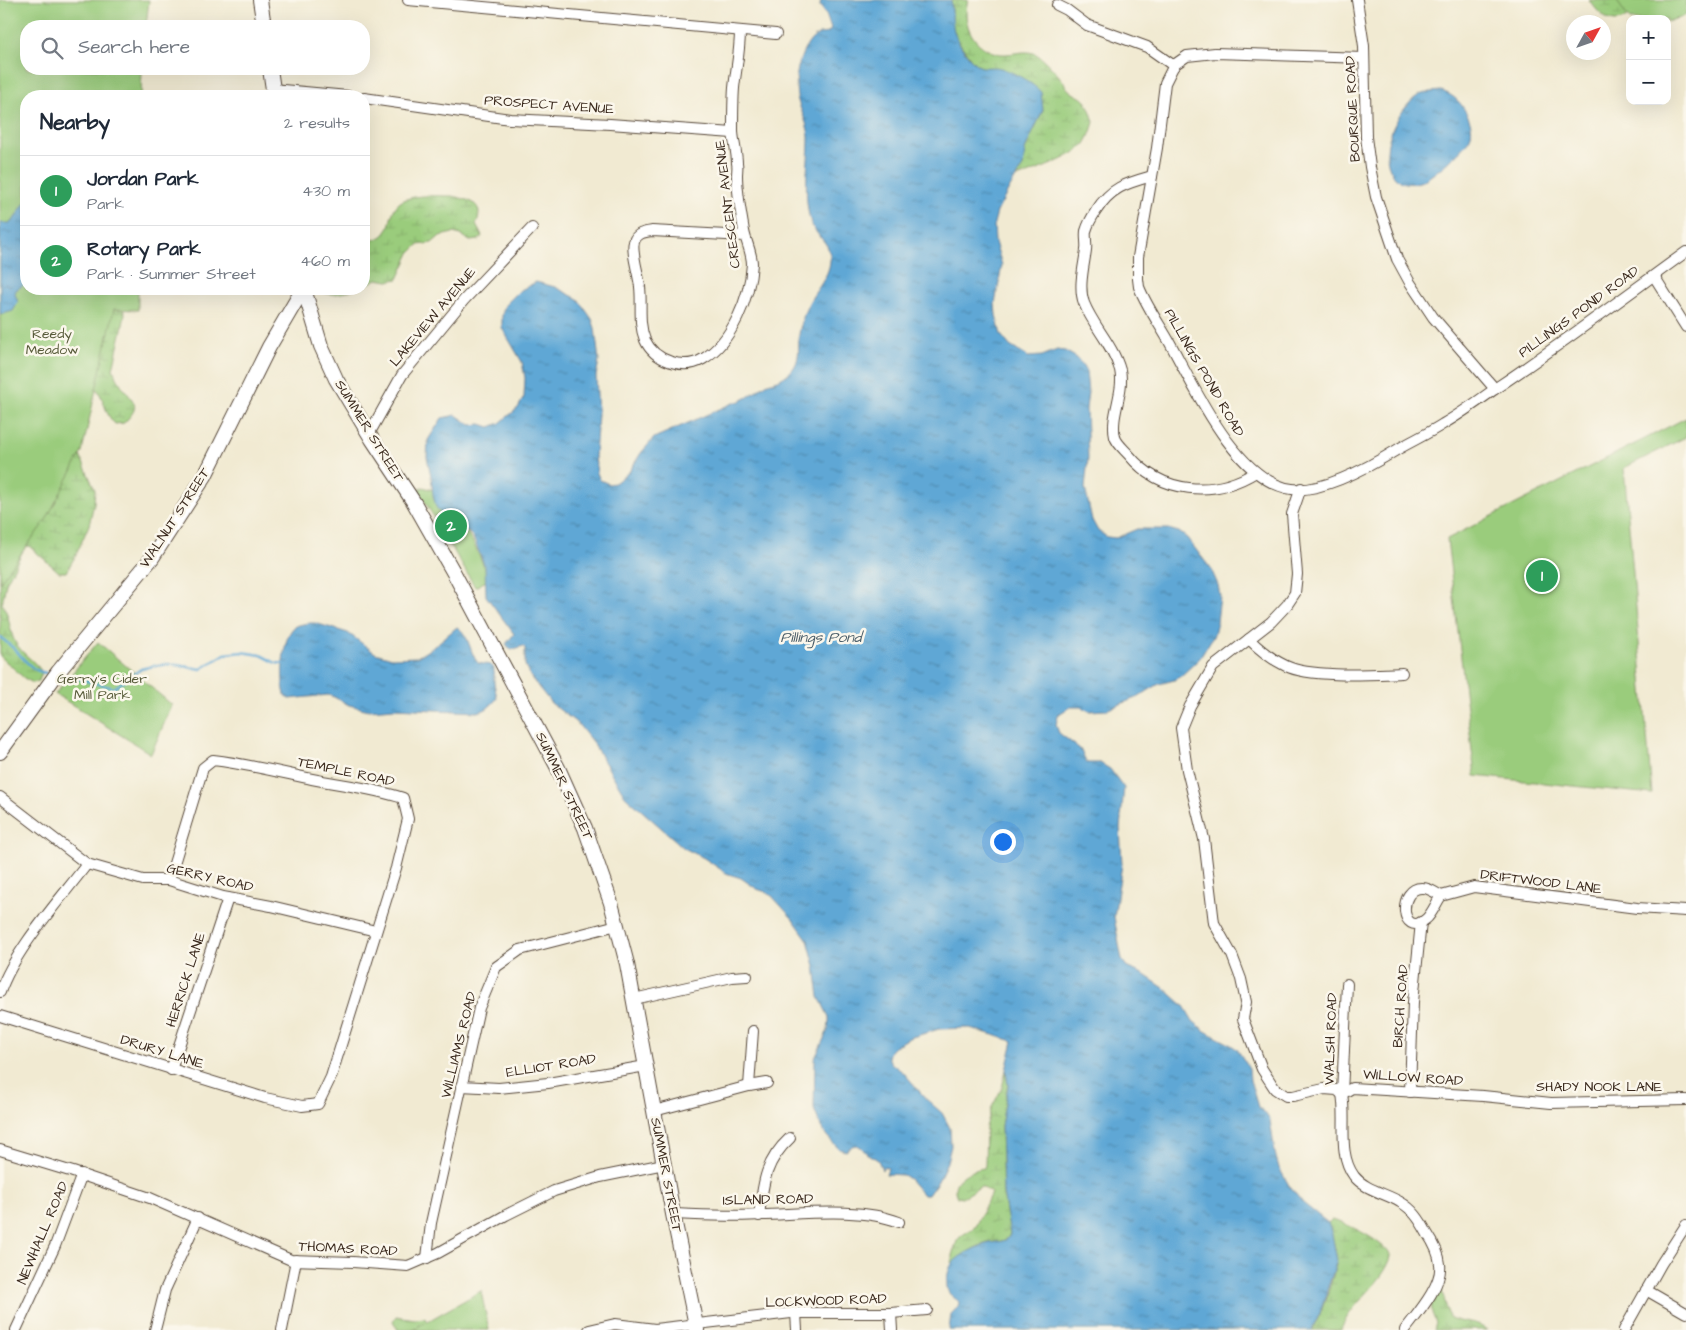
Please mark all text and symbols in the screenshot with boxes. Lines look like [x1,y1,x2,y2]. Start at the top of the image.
north arrow [1566,15,1611,60]
map controls [1626,15,1671,105]
button: + [1626,15,1671,60]
search box [20,20,370,75]
icon: search [38,34,66,62]
text: Search here [78,34,190,61]
street label: BOURQUE ROAD [1340,55,1366,163]
button: − [1626,60,1671,105]
street label: PROSPECT AVENUE [484,91,615,120]
text: Nearby [40,108,110,137]
text: 2 results [284,112,350,134]
street label: CRESCENT AVENUE [710,138,746,269]
text: Jordan Park [87,166,199,193]
text: 1 [55,180,57,202]
text: 430 m [302,180,350,202]
text: Park [87,193,124,215]
text: Rotary Park [87,236,201,263]
text: 2 [51,250,61,272]
text: 460 m [300,250,350,272]
street label: PILLINGS POND ROAD [1515,261,1643,363]
street label: LAKEVIEW AVENUE [385,262,481,371]
text: Park · Summer Street [87,263,256,285]
street label: PILLINGS POND ROAD [1159,305,1249,441]
park label: Reedy Meadow [26,324,78,360]
street label: SUMMER STREET [330,376,409,486]
street label: WALNUT STREET [135,464,215,572]
pin: 2 [435,507,467,545]
pin: 1 [1526,557,1558,595]
water label: Pillings Pond [781,627,865,649]
park label: Gerry's Cider Mill Park [57,669,147,705]
street label: SUMMER STREET [530,729,598,843]
street label: TEMPLE ROAD [296,752,396,792]
your location [990,829,1016,855]
street label: GERRY ROAD [165,858,255,898]
street label: DRIFTWOOD LANE [1479,865,1603,899]
street label: HERRICK LANE [161,929,211,1030]
street label: BIRCH ROAD [1388,964,1414,1048]
street label: WILLIAMS ROAD [436,990,482,1100]
street label: WALSH ROAD [1319,993,1343,1085]
street label: DRURY LANE [118,1030,207,1074]
street label: ELLIOT ROAD [505,1049,597,1083]
street label: WILLOW ROAD [1362,1065,1464,1091]
street label: SHADY NOOK LANE [1536,1077,1663,1097]
street label: SUMMER STREET [645,1116,687,1235]
street label: NEWHALL ROAD [12,1178,74,1288]
street label: ISLAND ROAD [723,1189,813,1211]
street label: THOMAS ROAD [298,1236,398,1262]
street label: LOCKWOOD ROAD [765,1289,887,1313]

